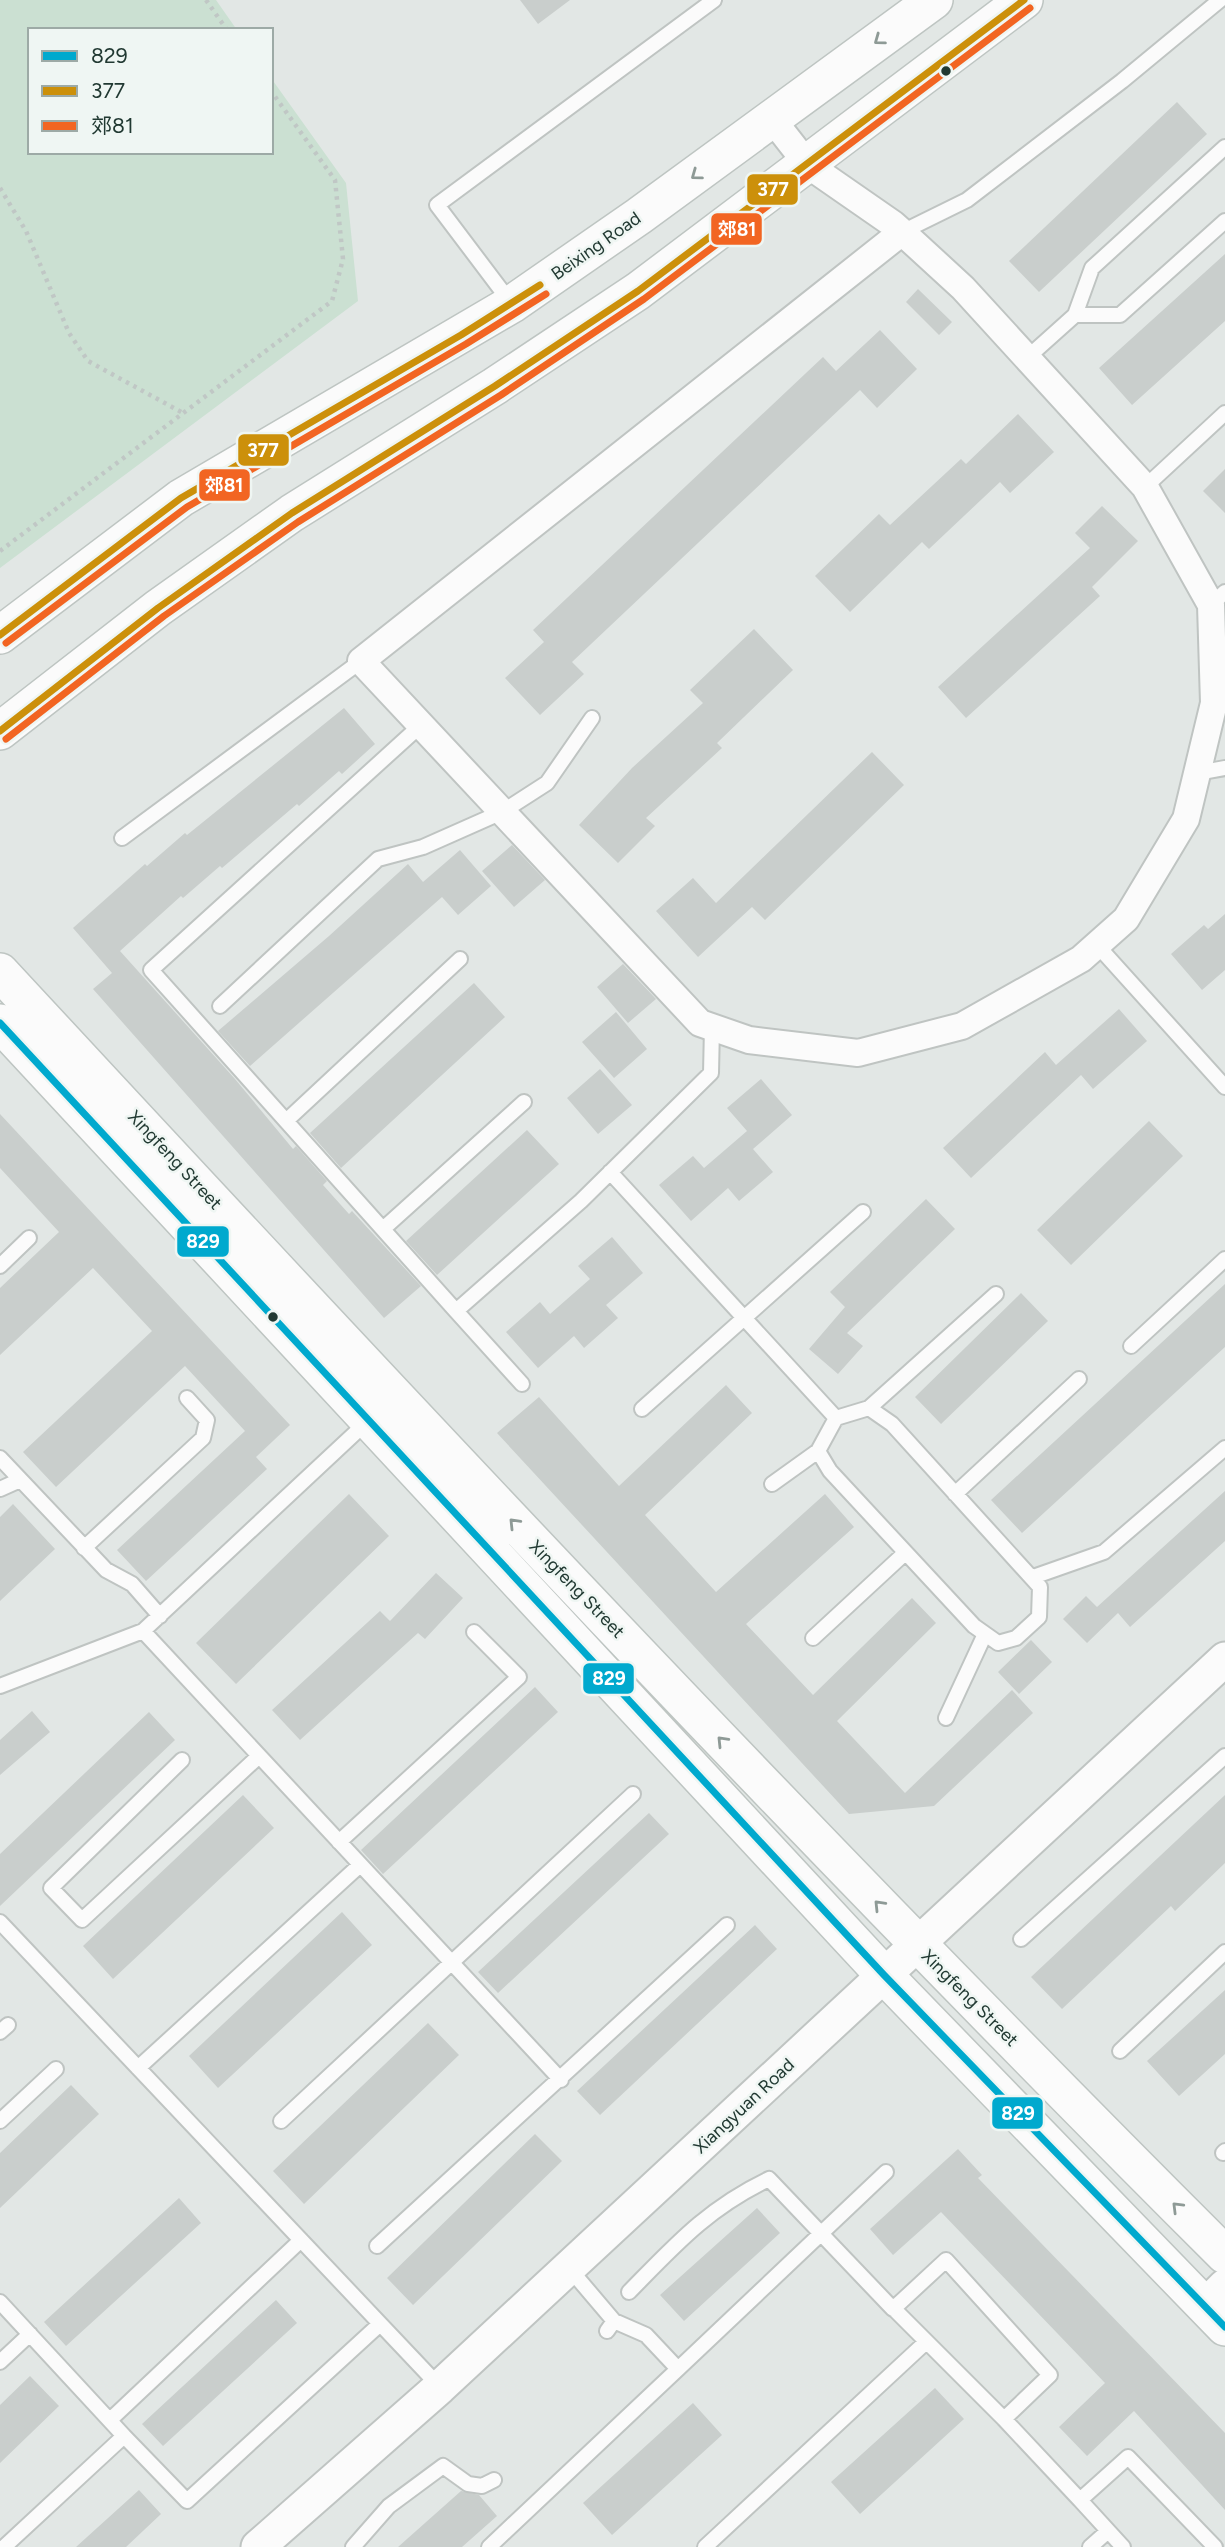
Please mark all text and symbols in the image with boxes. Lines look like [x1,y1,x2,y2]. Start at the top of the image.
legend [28,28,273,154]
one-way arrow [875,32,887,45]
text: 829 [91,43,128,68]
unlabelled marker [939,64,953,78]
text: 377 [91,78,125,103]
text: 郊81 [91,113,134,138]
one-way arrow [691,167,704,179]
line badge: 377 [746,173,799,206]
text: 377 [757,178,789,201]
street label: Beixing Road [547,207,645,285]
line badge: 郊81 [710,212,763,246]
text: 郊81 [718,218,756,241]
line badge: 377 [237,433,290,467]
text: 377 [247,439,279,462]
line badge: 郊81 [198,468,251,502]
text: 郊81 [205,474,243,497]
street label: Xingfeng Street [123,1106,227,1214]
line badge: 829 [176,1225,230,1258]
text: 829 [186,1230,220,1253]
unlabelled marker [266,1310,280,1324]
one-way arrow [510,1518,523,1531]
street label: Xingfeng Street [525,1535,629,1643]
line badge: 829 [582,1662,635,1695]
text: 829 [592,1667,626,1690]
one-way arrow [718,1736,731,1749]
one-way arrow [875,1900,888,1913]
street label: Xingfeng Street [917,1945,1023,2051]
street label: Xiangyuan Road [689,2054,799,2158]
line badge: 829 [991,2096,1044,2130]
text: 829 [1001,2102,1035,2125]
one-way arrow [1172,2202,1185,2215]

